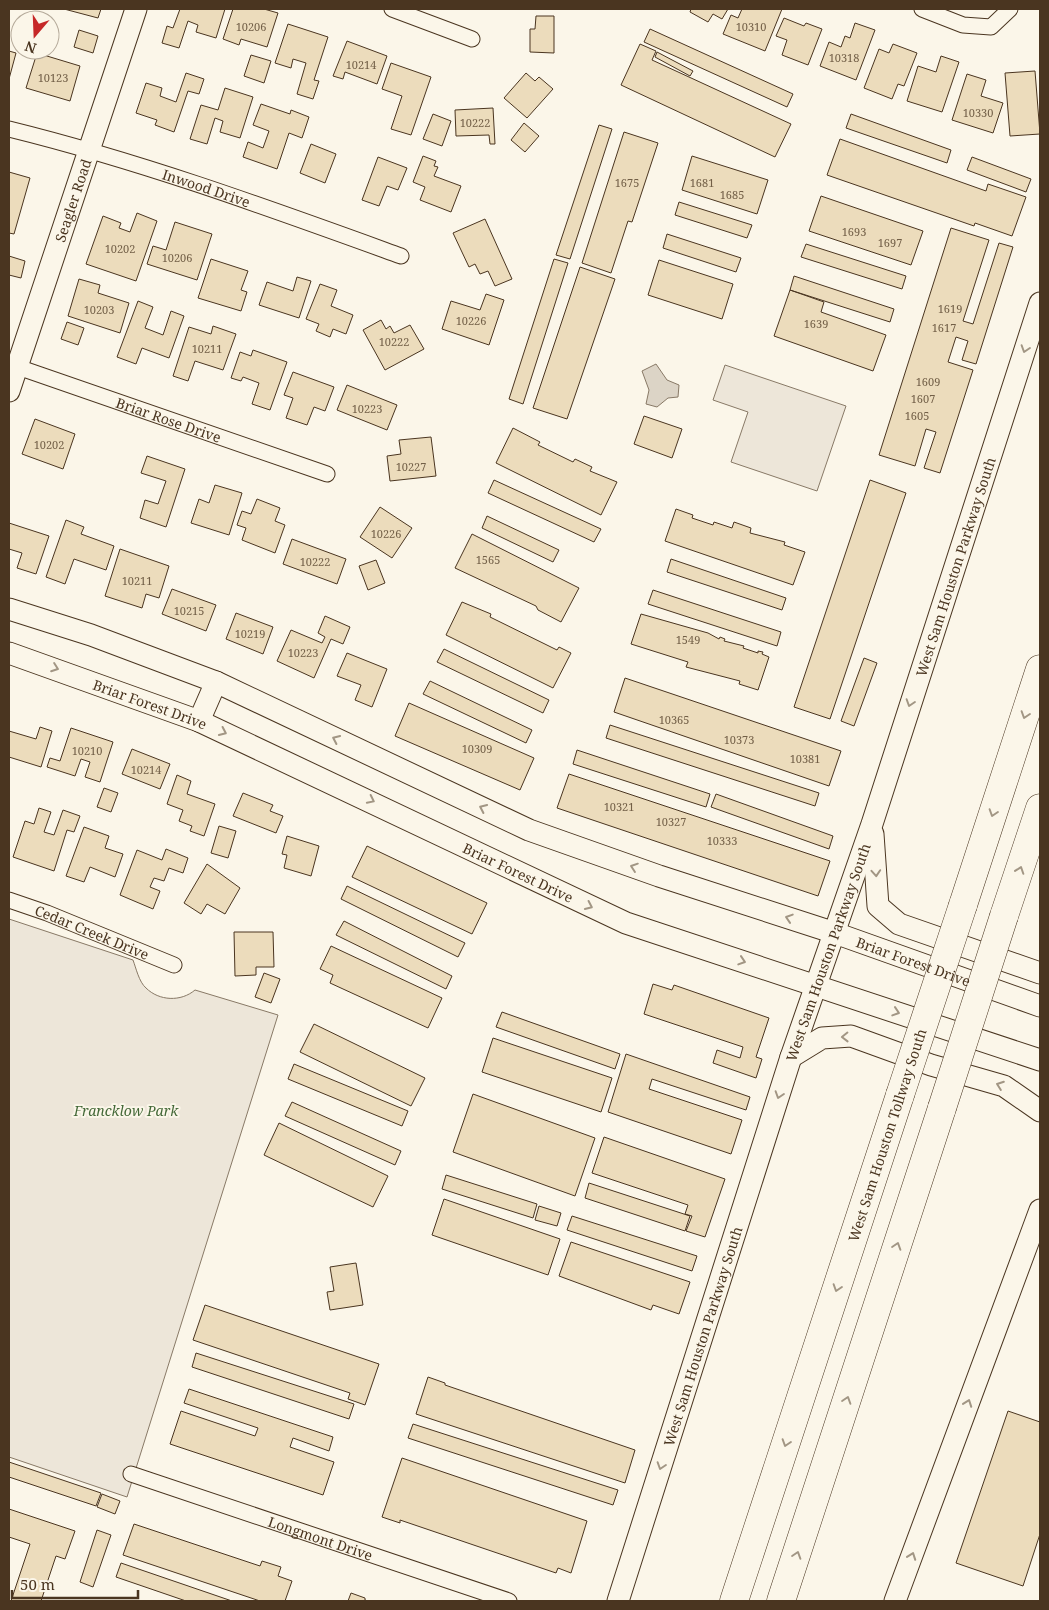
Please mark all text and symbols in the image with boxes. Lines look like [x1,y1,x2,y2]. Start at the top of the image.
north arrow [10,10,60,60]
house number: 10206 [236,19,266,34]
house number: 10310 [736,19,766,34]
text: N [22,37,39,59]
house number: 10318 [829,50,859,65]
house number: 10214 [346,57,376,72]
house number: 10123 [38,70,68,85]
house number: 10330 [963,105,993,120]
house number: 10222 [460,115,490,130]
street label: Seagler Road [50,156,95,244]
street label: Inwood Drive [160,164,253,211]
house number: 1675 [615,175,639,190]
house number: 1681 [690,175,714,190]
house number: 1685 [720,187,744,202]
house number: 1693 [842,224,866,239]
house number: 1697 [878,235,902,250]
house number: 10202 [105,241,135,256]
house number: 10206 [162,250,192,265]
house number: 1619 [938,301,962,316]
house number: 10203 [84,302,114,317]
house number: 10226 [456,313,486,328]
house number: 1639 [804,316,828,331]
house number: 1617 [932,320,956,335]
house number: 10222 [379,334,409,349]
house number: 10211 [192,341,222,356]
one-way arrow [1021,344,1031,353]
house number: 1609 [916,374,940,389]
house number: 1607 [911,391,935,406]
street label: Briar Rose Drive [114,392,224,446]
house number: 10223 [352,401,382,416]
house number: 1605 [905,408,929,423]
house number: 10202 [34,437,64,452]
street label: West Sam Houston Parkway South [911,454,999,679]
house number: 10227 [396,459,426,474]
house number: 10226 [371,526,401,541]
house number: 1565 [476,552,500,567]
house number: 10222 [300,554,330,569]
house number: 10211 [122,573,152,588]
house number: 10215 [174,603,204,618]
house number: 10219 [235,626,265,641]
house number: 1549 [676,632,700,647]
house number: 10223 [288,645,318,660]
one-way arrow [50,663,59,673]
street label: Briar Forest Drive [90,674,211,733]
one-way arrow [906,699,916,707]
one-way arrow [1021,710,1031,719]
house number: 10365 [659,712,689,727]
one-way arrow [218,726,227,736]
house number: 10373 [724,732,754,747]
one-way arrow [332,734,341,745]
house number: 10309 [462,741,492,756]
house number: 10210 [72,743,102,758]
house number: 10381 [790,751,820,766]
house number: 10214 [131,762,161,777]
one-way arrow [366,794,375,805]
house number: 10321 [604,799,634,814]
one-way arrow [479,804,488,815]
one-way arrow [988,808,998,817]
house number: 10327 [656,814,686,829]
house number: 10333 [707,833,737,848]
street label: Briar Forest Drive [460,838,577,906]
street label: West Sam Houston Parkway South [781,840,874,1064]
one-way arrow [630,863,639,873]
one-way arrow [1014,866,1024,875]
one-way arrow [870,869,881,877]
one-way arrow [584,899,593,910]
street label: Cedar Creek Drive [33,900,152,963]
one-way arrow [785,914,793,924]
street label: Briar Forest Drive [854,932,973,990]
one-way arrow [737,955,746,965]
one-way arrow [891,1006,899,1016]
street label: West Sam Houston Tollway South [844,1026,931,1244]
one-way arrow [841,1032,848,1042]
one-way arrow [996,1081,1004,1091]
one-way arrow [775,1090,785,1099]
park label: Francklow Park [73,1101,179,1120]
street label: West Sam Houston Parkway South [658,1224,746,1448]
one-way arrow [891,1242,901,1251]
one-way arrow [832,1284,842,1292]
one-way arrow [841,1397,851,1405]
one-way arrow [962,1399,972,1408]
one-way arrow [782,1438,792,1447]
one-way arrow [656,1462,666,1470]
street label: Longmont Drive [266,1511,375,1564]
one-way arrow [791,1551,801,1560]
one-way arrow [906,1552,916,1560]
scale bar [12,1568,139,1600]
text: 50 m [20,1574,55,1594]

